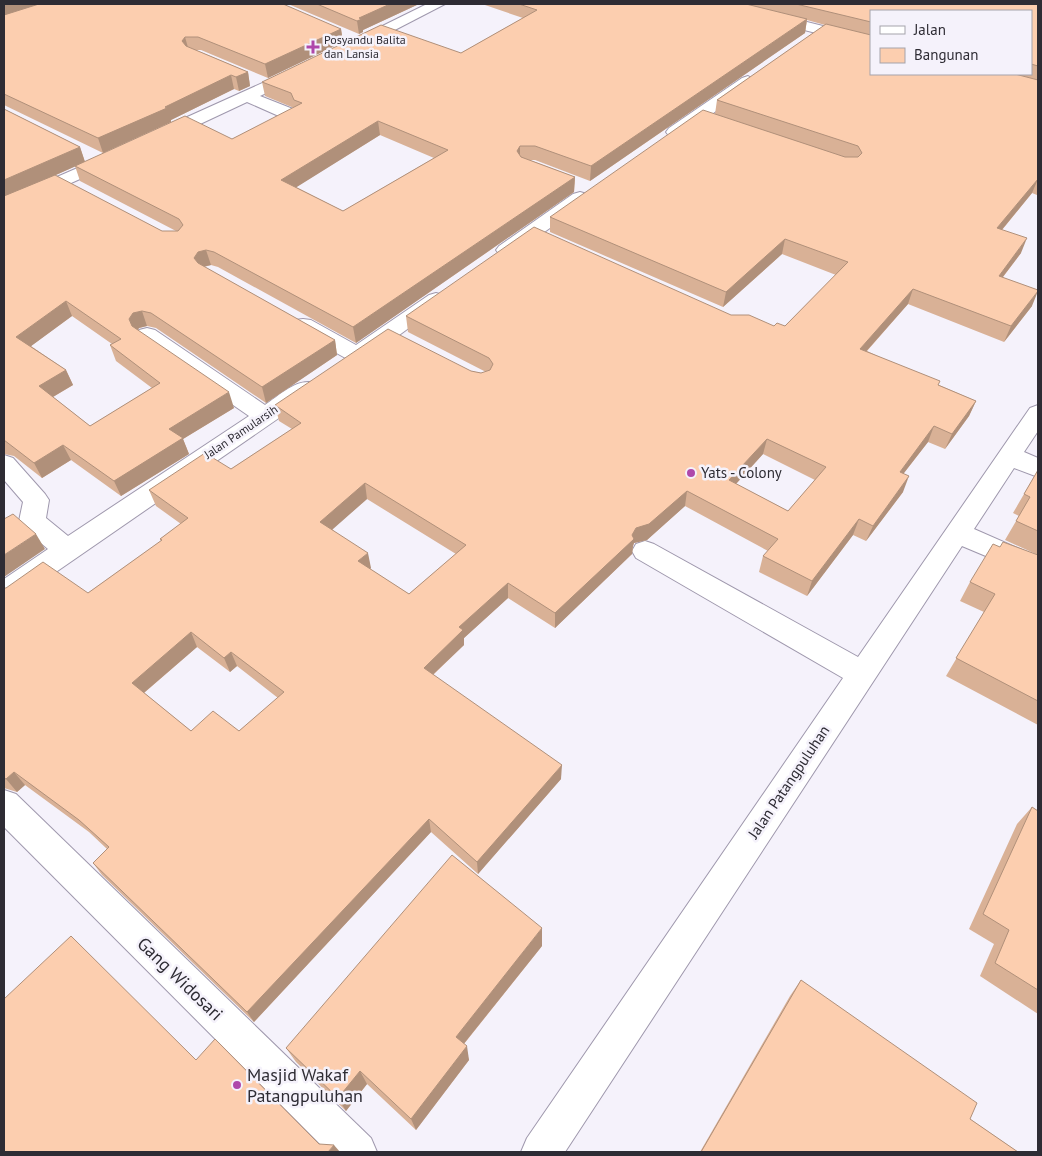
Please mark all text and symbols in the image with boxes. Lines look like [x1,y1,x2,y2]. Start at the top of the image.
legend [870,10,1032,75]
text: Jalan [913,20,946,39]
place label: Posyandu Balita dan Lansia [324,32,406,61]
marker: Posyandu Balita dan Lansia [306,40,320,54]
text: Bangunan [914,45,978,64]
street label: Jalan Pamularsih [200,401,280,462]
place label: Yats - Colony [701,463,782,482]
marker: Yats - Colony [685,467,697,479]
street label: Jalan Patangpuluhan [743,722,833,843]
street label: Gang Widosari [133,932,228,1025]
place label: Masjid Wakaf Patangpuluhan [247,1063,363,1107]
marker: Masjid Wakaf Patangpuluhan [231,1079,243,1091]

